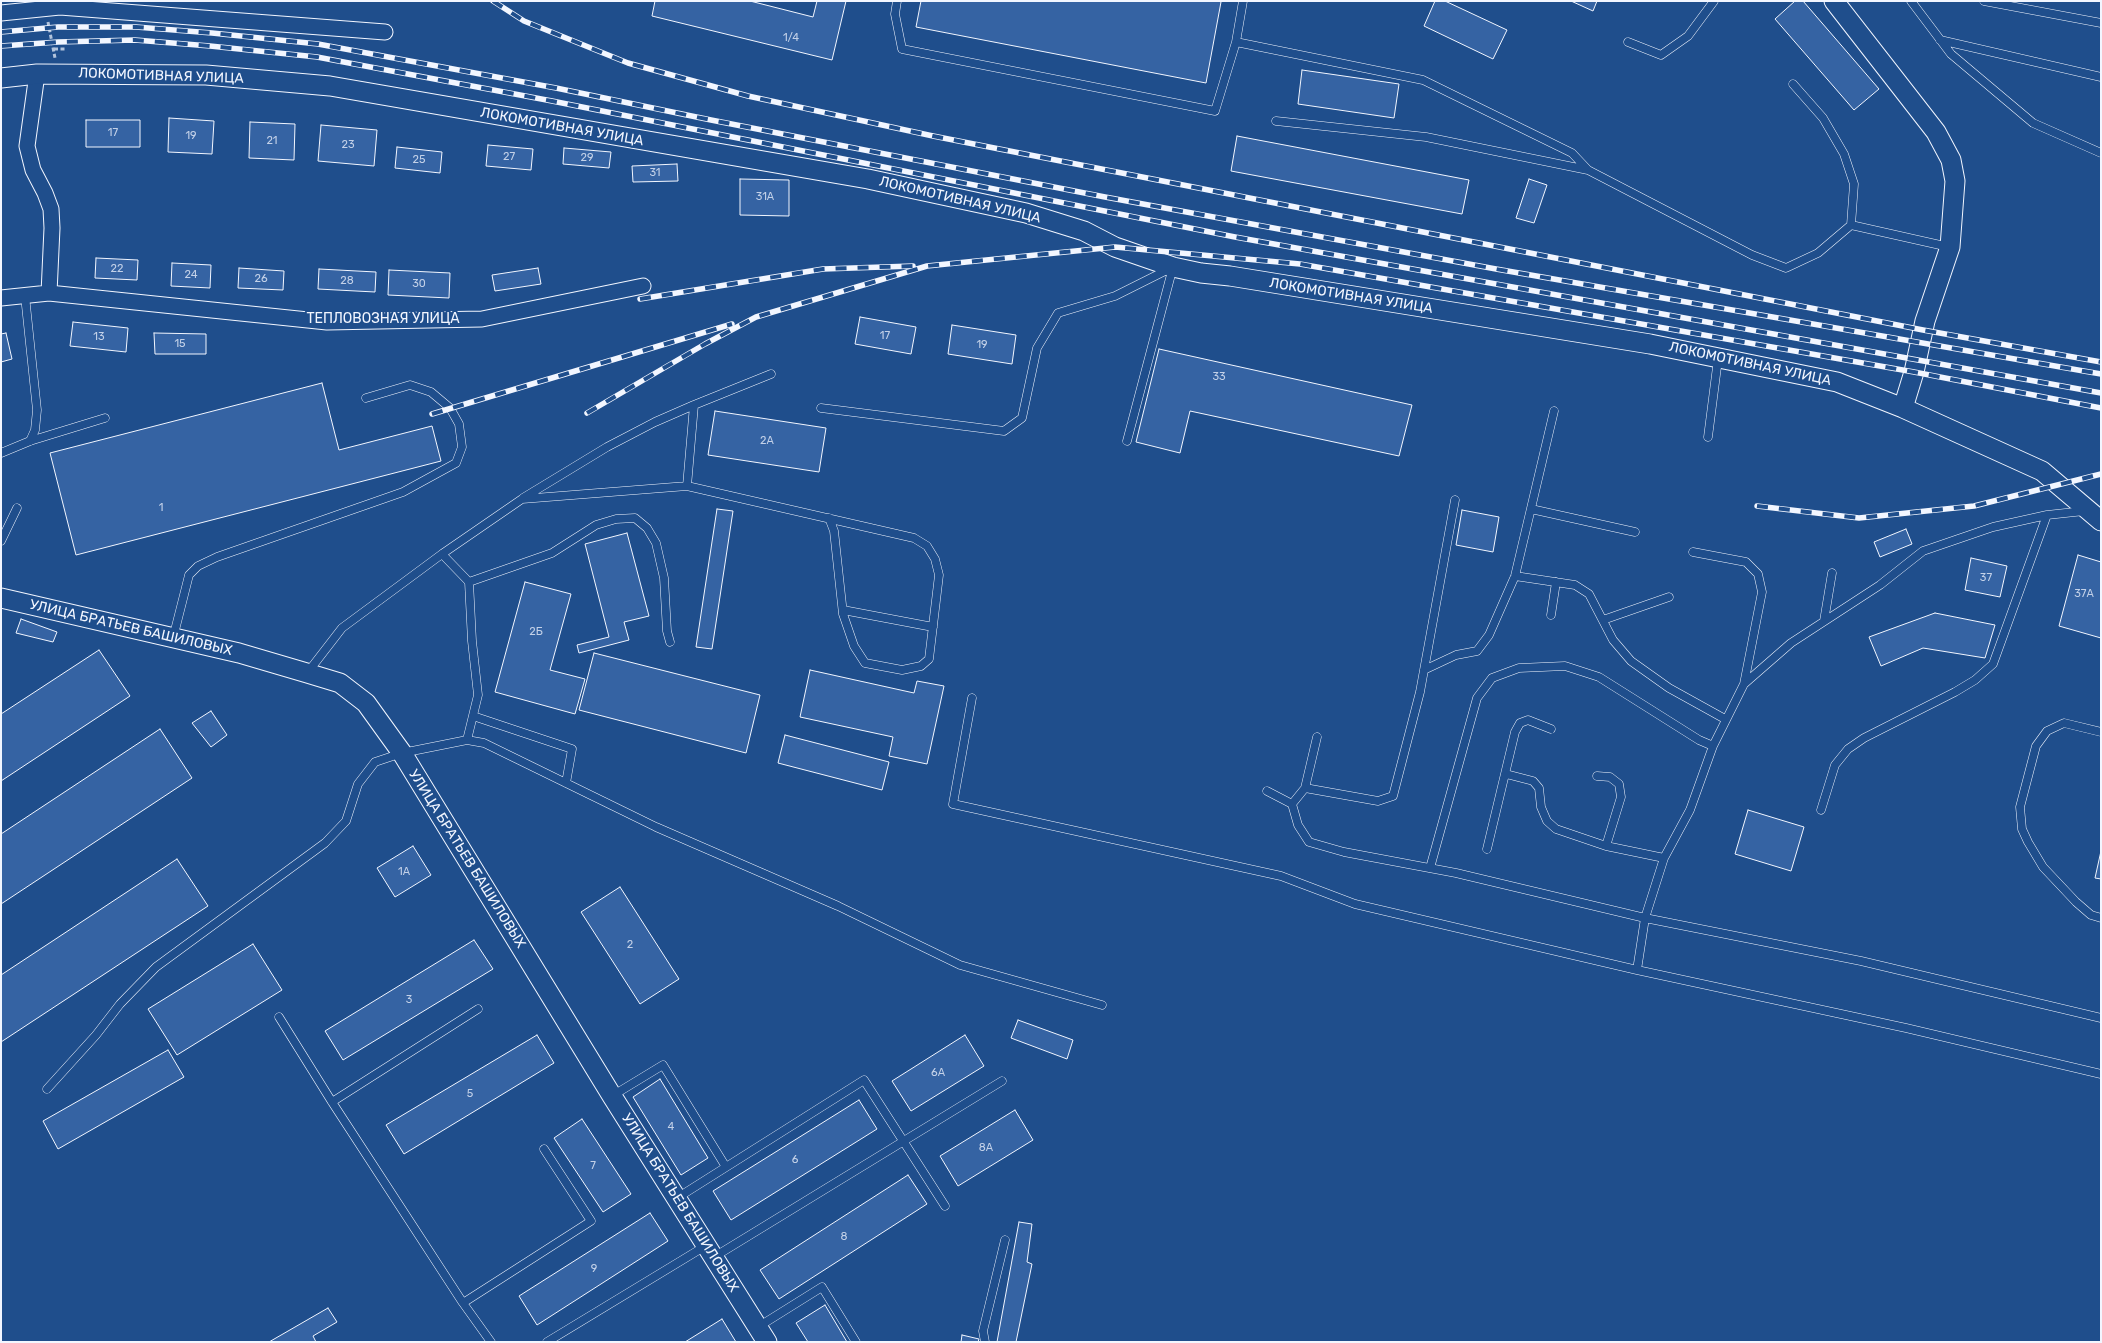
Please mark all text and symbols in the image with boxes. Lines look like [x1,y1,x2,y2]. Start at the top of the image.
house number: 1/4 [783,31,799,45]
street label: ЛОКОМОТИВНАЯ УЛИЦА [78,65,244,87]
street label: ЛОКОМОТИВНАЯ УЛИЦА [479,104,645,150]
house number: 17 [108,126,118,140]
house number: 19 [185,129,197,143]
house number: 21 [266,134,278,148]
house number: 23 [341,138,355,152]
house number: 27 [503,150,515,164]
house number: 29 [581,151,593,165]
house number: 25 [413,153,425,167]
house number: 31 [649,166,661,180]
street label: ЛОКОМОТИВНАЯ УЛИЦА [877,173,1043,227]
house number: 31А [756,190,774,204]
house number: 22 [111,262,123,276]
house number: 24 [184,268,198,282]
house number: 26 [254,272,268,286]
house number: 28 [340,274,354,288]
street label: ЛОКОМОТИВНАЯ УЛИЦА [1268,275,1434,317]
house number: 30 [412,277,426,291]
street label: ТЕПЛОВОЗНАЯ УЛИЦА [306,311,460,327]
house number: 17 [880,329,890,343]
house number: 13 [93,330,105,344]
house number: 15 [174,337,186,351]
house number: 19 [976,338,988,352]
street label: ЛОКОМОТИВНАЯ УЛИЦА [1667,339,1833,389]
house number: 33 [1212,370,1226,384]
house number: 2А [760,434,774,448]
house number: 1 [159,501,163,515]
house number: 37 [1980,571,1992,585]
house number: 37А [2074,587,2094,601]
street label: УЛИЦА БРАТЬЕВ БАШИЛОВЫХ [28,596,234,660]
house number: 2Б [529,625,543,639]
street label: УЛИЦА БРАТЬЕВ БАШИЛОВЫХ [405,767,529,951]
house number: 1А [398,865,410,879]
house number: 2 [627,938,633,952]
house number: 3 [406,993,412,1007]
house number: 6А [931,1066,945,1080]
house number: 5 [467,1087,473,1101]
street label: УЛИЦА БРАТЬЕВ БАШИЛОВЫХ [618,1111,742,1295]
house number: 4 [668,1120,674,1134]
house number: 8А [979,1141,993,1155]
house number: 6 [792,1153,798,1167]
house number: 7 [590,1159,596,1173]
house number: 8 [841,1230,847,1244]
house number: 9 [591,1262,597,1276]

